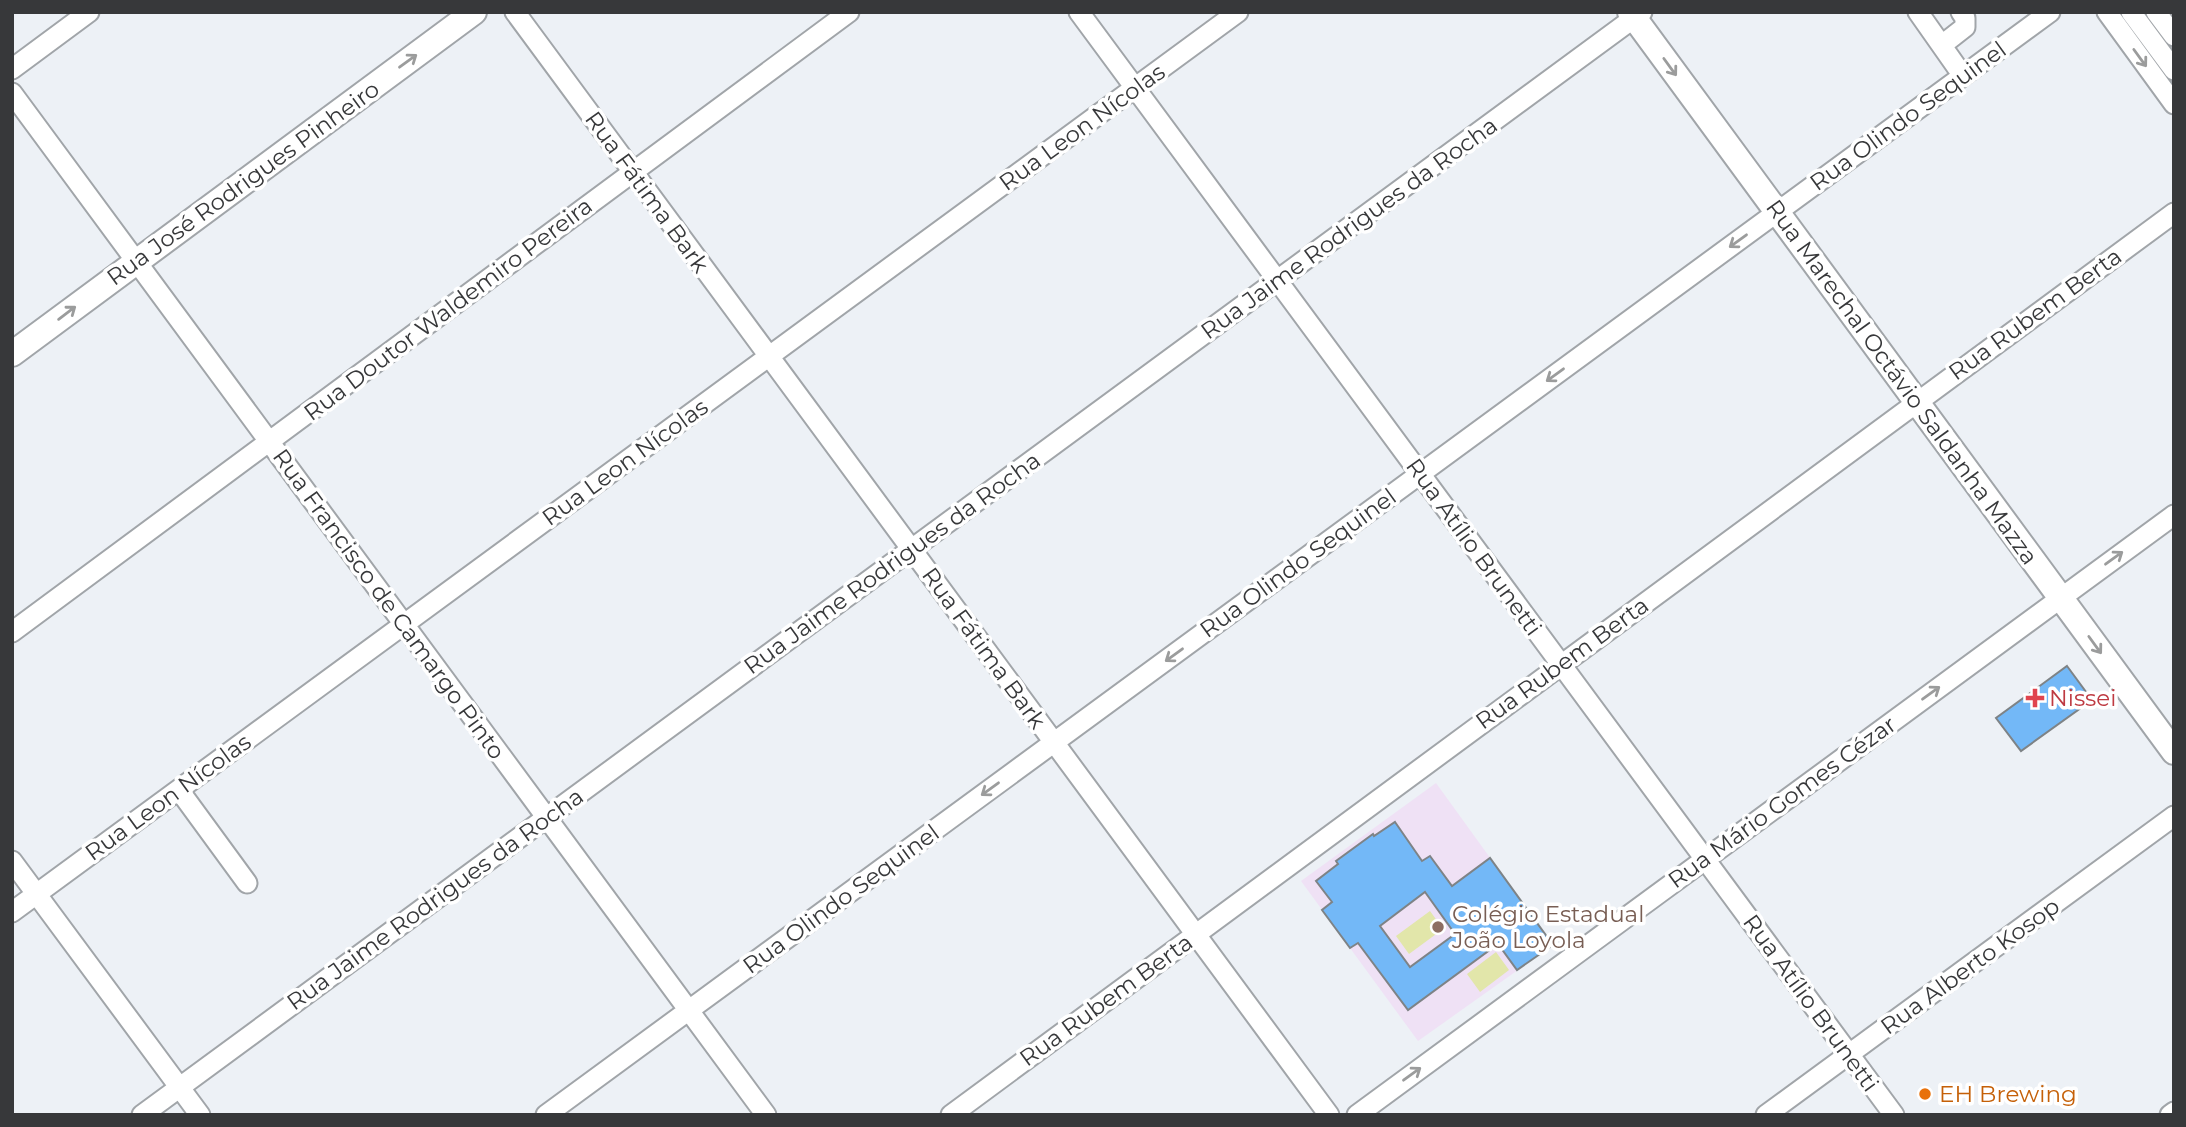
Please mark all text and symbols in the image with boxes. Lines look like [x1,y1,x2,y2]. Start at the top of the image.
street label: Rua Olindo Sequinel [1804,35,2012,197]
one-way arrow [2133,48,2147,67]
one-way arrow [398,54,417,69]
street label: Rua Leon Nícolas [994,57,1170,197]
one-way arrow [1663,57,1677,76]
street label: Rua José Rodrigues Pinheiro [101,75,385,291]
street label: Rua Fátima Bark [579,106,715,278]
street label: Rua Jaime Rodrigues da Rocha [1195,111,1503,345]
street label: Rua Doutor Waldemiro Pereira [298,191,598,427]
street label: Rua Marechal Octávio Saldanha Mazza [1760,194,2044,570]
one-way arrow [1729,234,1748,248]
street label: Rua Rubem Berta [1943,242,2127,386]
one-way arrow [57,306,76,320]
one-way arrow [1546,368,1565,383]
street label: Rua Leon Nícolas [537,392,713,532]
street label: Rua Francisco de Camargo Pinto [267,443,511,765]
street label: Rua Jaime Rodrigues da Rocha [738,446,1046,680]
street label: Rua Atílio Brunetti [1400,453,1548,641]
street label: Rua Olindo Sequinel [1194,482,1402,644]
one-way arrow [2104,551,2123,566]
street label: Rua Fátima Bark [916,562,1052,734]
street label: Rua Rubem Berta [1470,591,1654,735]
one-way arrow [2088,635,2103,654]
one-way arrow [1165,648,1184,662]
place label: Nissei [2049,684,2116,712]
one-way arrow [1921,686,1940,700]
marker: Nissei [2027,690,2043,706]
street label: Rua Mário Gomes Cézar [1663,710,1901,894]
street label: Rua Leon Nícolas [80,727,256,867]
street label: Rua Jaime Rodrigues da Rocha [281,782,589,1016]
one-way arrow [981,782,1000,797]
street label: Rua Olindo Sequinel [737,818,945,980]
street label: Rua Alberto Kosop [1875,892,2065,1040]
place label: Colégio Estadual João Loyola [1451,900,1644,954]
street label: Rua Atílio Brunetti [1737,909,1885,1097]
marker: Colégio Estadual João Loyola [1430,919,1446,935]
street label: Rua Rubem Berta [1014,928,1198,1072]
one-way arrow [1402,1067,1421,1082]
place label: EH Brewing [1939,1080,2077,1108]
marker: EH Brewing [1917,1086,1933,1102]

